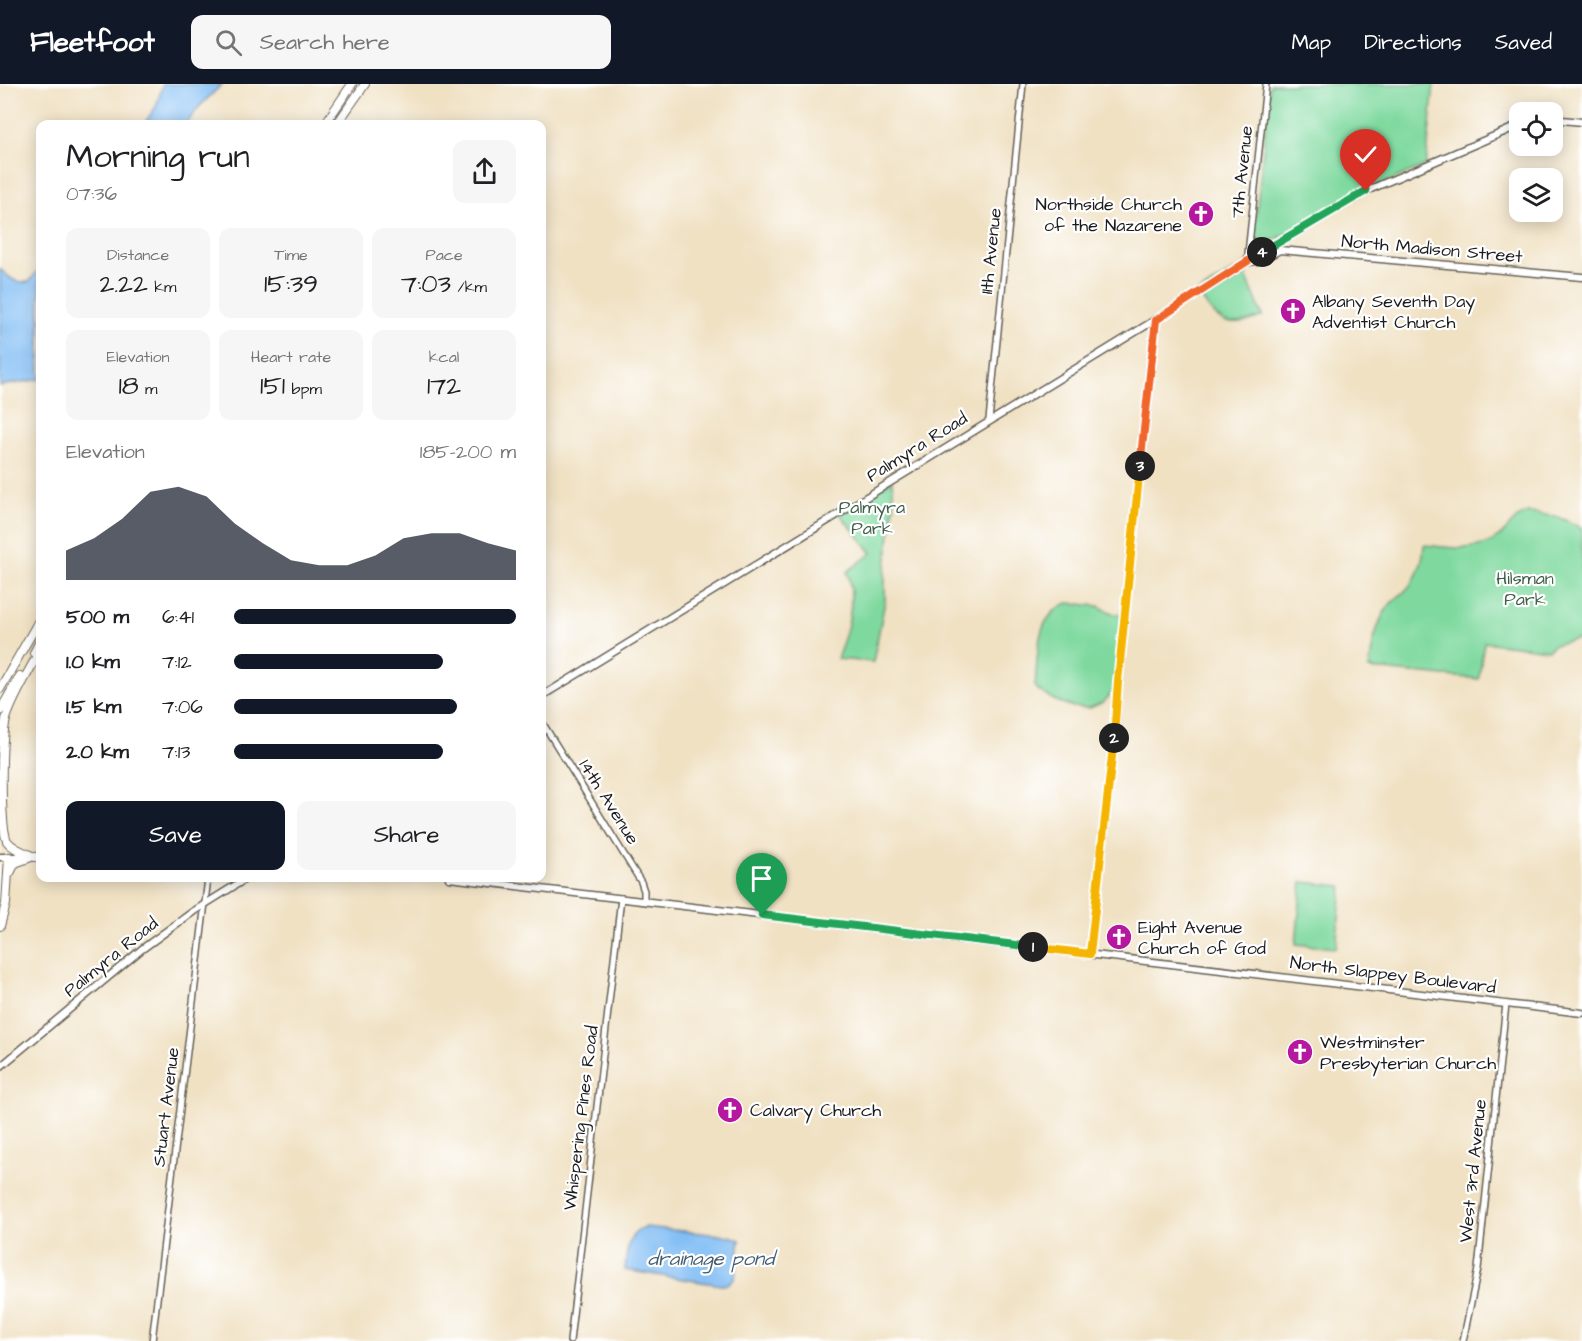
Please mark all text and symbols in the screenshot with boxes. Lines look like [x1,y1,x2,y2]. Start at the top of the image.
search box [191,15,611,69]
text: Fleetfoot [30,23,155,62]
icon: search [212,26,245,59]
text: Search here [260,27,390,58]
text: Map [1291,28,1331,57]
text: Directions [1364,28,1462,57]
text: Saved [1495,28,1552,57]
map controls [1509,102,1563,222]
button: locate [1509,102,1563,156]
street label: 7th Avenue [1225,124,1259,220]
pin [1340,129,1391,191]
text: Morning run [66,134,250,180]
icon: check [1349,138,1382,171]
button: share [453,140,516,203]
button: layers [1509,168,1563,222]
text: 07:36 [66,180,117,208]
place label: Northside Church of the Nazarene [1036,192,1182,238]
church icon: Northside Church of the Nazarene [1186,199,1216,229]
street label: 11th Avenue [974,206,1008,295]
street label: North Madison Street [1340,229,1524,269]
pin: 4 [1247,237,1277,267]
text: 4 [1257,241,1267,263]
text: Distance [107,244,169,266]
text: Time [274,244,308,266]
text: Pace [425,244,463,266]
text: 2.22 [100,266,148,302]
text: 15:39 [264,266,318,302]
text: 7:03 [401,266,451,302]
text: km [148,276,176,298]
text: /km [451,276,487,298]
place label: Albany Seventh Day Adventist Church [1312,289,1475,335]
church icon: Albany Seventh Day Adventist Church [1278,296,1308,326]
text: Elevation [107,346,169,368]
text: Heart rate [251,346,331,368]
text: kcal [429,346,459,368]
text: 18 [118,368,139,404]
text: 151 [260,368,285,404]
text: 172 [427,368,461,404]
text: m [139,378,158,400]
text: bpm [285,378,322,400]
street label: Palmyra Road [862,406,973,489]
text: Elevation [66,438,145,466]
text: 185–200 m [420,438,516,466]
pin: 3 [1125,451,1155,481]
text: 3 [1136,455,1144,477]
park label: Palmyra Park [839,495,905,541]
park label: Hilsman Park [1496,566,1554,612]
text: 500 m [66,603,129,631]
text: 6:41 [162,603,194,631]
text: 1.0 km [66,648,120,676]
text: 7:12 [162,648,192,676]
text: 1.5 km [66,693,121,721]
text: 7:06 [162,693,203,721]
pin: 2 [1099,723,1129,753]
text: 2 [1109,727,1119,749]
text: 2.0 km [66,738,129,766]
text: 7:13 [162,738,190,766]
street label: 14th Avenue [573,754,645,850]
button: Save [66,801,285,870]
button: Share [297,801,516,870]
pin [736,853,787,915]
icon: arrive [745,862,778,895]
street label: Palmyra Road [58,911,164,1004]
place label: Eight Avenue Church of God [1138,915,1266,961]
church icon: Eight Avenue Church of God [1104,922,1134,952]
pin: 1 [1018,932,1048,962]
text: 1 [1032,936,1034,958]
street label: North Slappey Boulevard [1288,950,1497,1001]
street label: Whispering Pines Road [557,1024,606,1212]
place label: Westminster Presbyterian Church [1320,1030,1496,1077]
church icon: Westminster Presbyterian Church [1285,1037,1315,1067]
street label: Stuart Avenue [146,1046,186,1168]
church icon: Calvary Church [715,1095,745,1125]
place label: Calvary Church [750,1098,881,1124]
street label: West 3rd Avenue [1453,1098,1493,1244]
water label: drainage pond [648,1245,778,1274]

